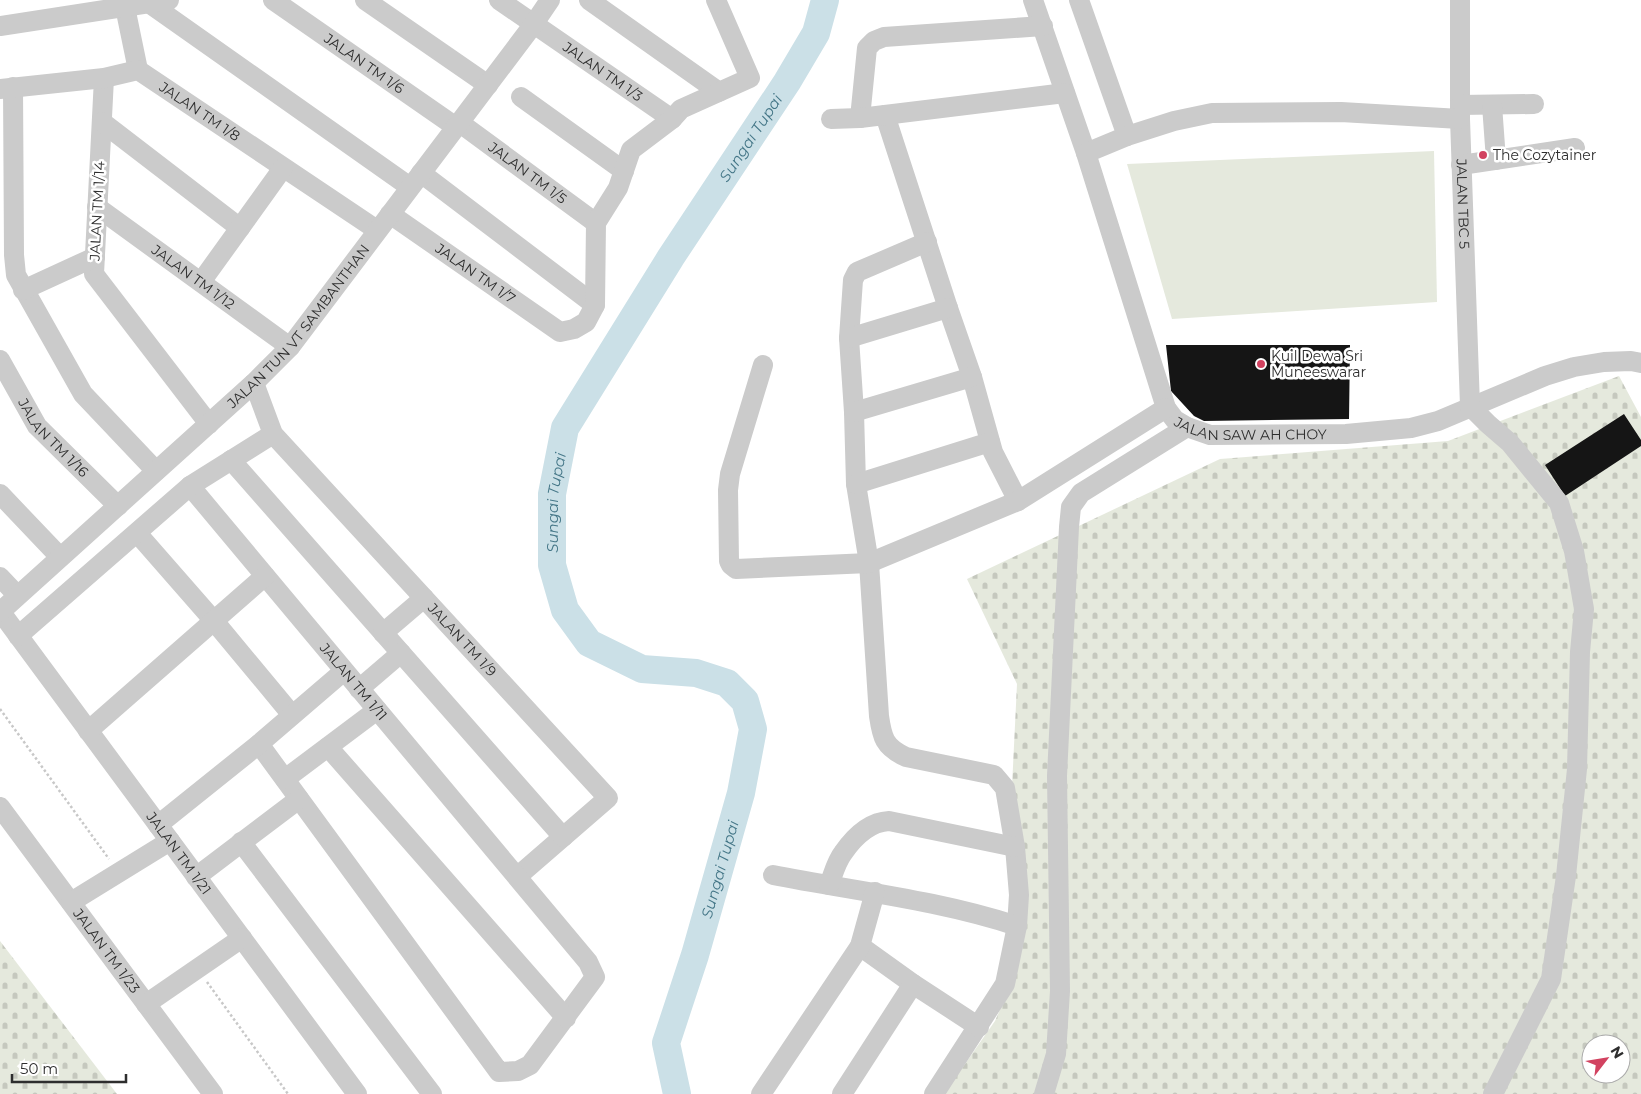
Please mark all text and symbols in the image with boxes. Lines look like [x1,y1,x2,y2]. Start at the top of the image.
street label: JALAN TM 1/6 [320,29,408,98]
street label: JALAN TM 1/3 [559,37,646,105]
street label: JALAN TM 1/8 [155,77,244,145]
water label: Sungai Tupai [714,90,786,185]
street label: JALAN TM 1/5 [484,137,571,208]
place label: The Cozytainer [1493,146,1597,164]
marker: The Cozytainer [1477,149,1489,161]
street label: JALAN TBC 5 [1452,157,1474,249]
street label: JALAN TM 1/14 [85,160,109,262]
street label: JALAN TM 1/7 [431,239,519,307]
street label: JALAN TM 1/12 [147,240,239,313]
street label: JALAN TUN VT SAMBANTHAN [223,241,373,413]
place label: Kuil Dewa Sri Muneeswarar [1271,347,1366,381]
marker: Kuil Dewa Sri Muneeswarar [1255,358,1267,370]
street label: JALAN TM 1/16 [14,394,93,481]
street label: JALAN SAW AH CHOY [1170,412,1327,444]
water label: Sungai Tupai [543,450,570,553]
street label: JALAN TM 1/9 [423,598,501,680]
street label: JALAN TM 1/11 [315,638,391,724]
street label: JALAN TM 1/21 [142,807,215,898]
water label: Sungai Tupai [696,817,743,920]
street label: JALAN TM 1/23 [69,904,144,997]
north arrow [1581,1034,1631,1084]
text: N [1607,1043,1628,1062]
scale bar [12,1052,126,1084]
text: 50 m [20,1059,58,1078]

